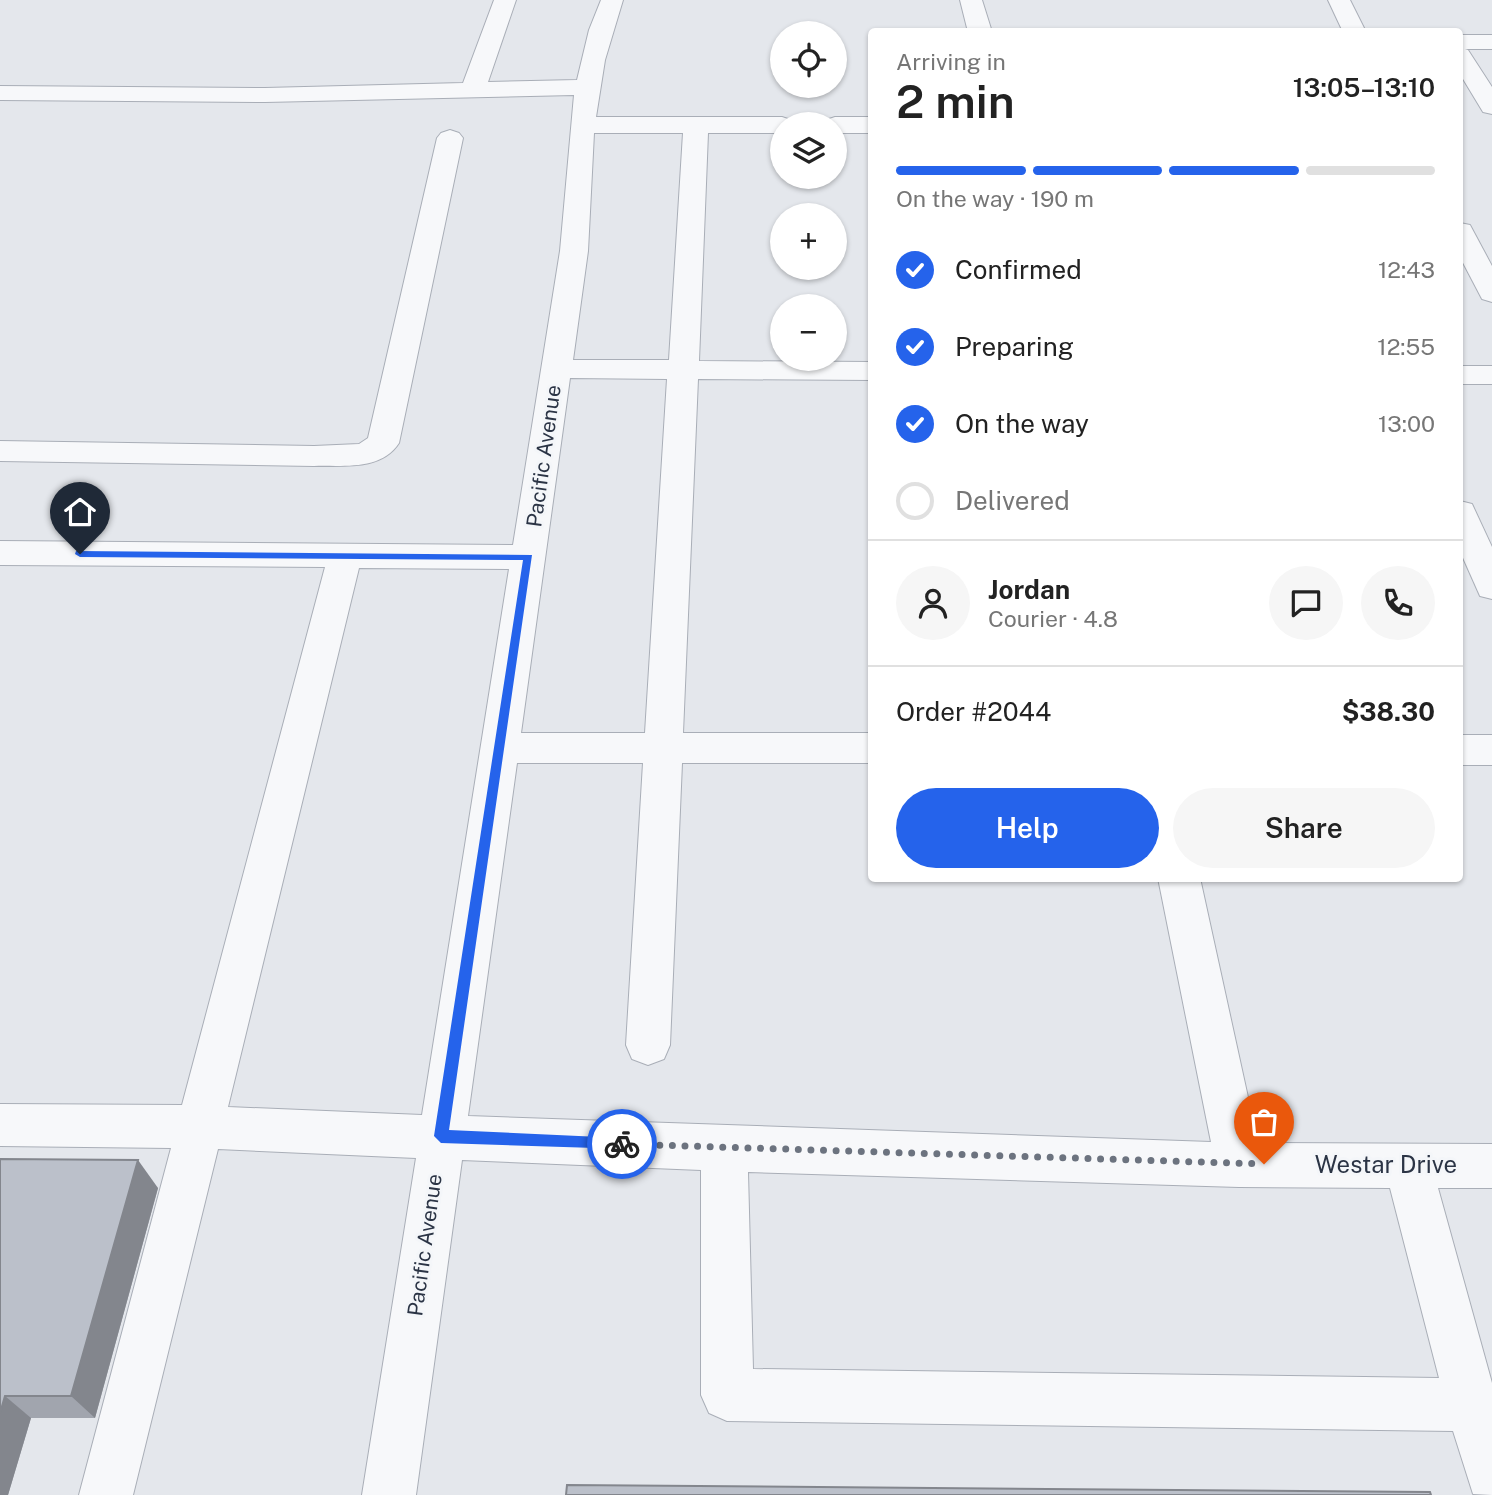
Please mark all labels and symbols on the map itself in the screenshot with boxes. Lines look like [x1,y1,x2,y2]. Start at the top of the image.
street label: Pacific Avenue [521,383,566,529]
pin [50,482,110,554]
pin [1234,1092,1294,1164]
courier [587,1109,657,1179]
street label: Westar Drive [1315,1150,1457,1178]
street label: Pacific Avenue [402,1172,447,1318]

